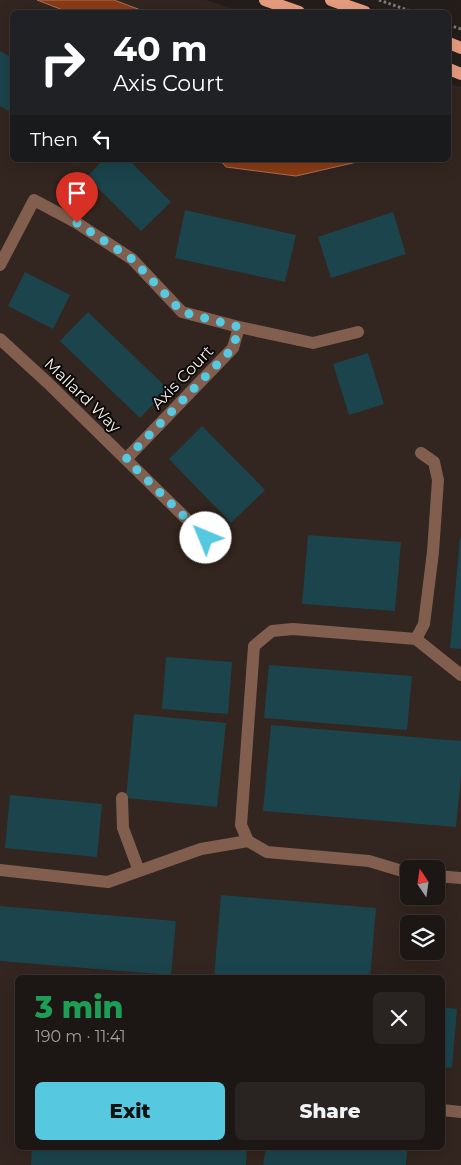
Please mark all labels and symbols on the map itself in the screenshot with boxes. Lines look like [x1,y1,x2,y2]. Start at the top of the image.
pin [56,172,98,223]
street label: Axis Court [147,341,218,413]
street label: Mallard Way [41,354,125,437]
position arrow [179,511,231,563]
north arrow [400,860,445,905]

